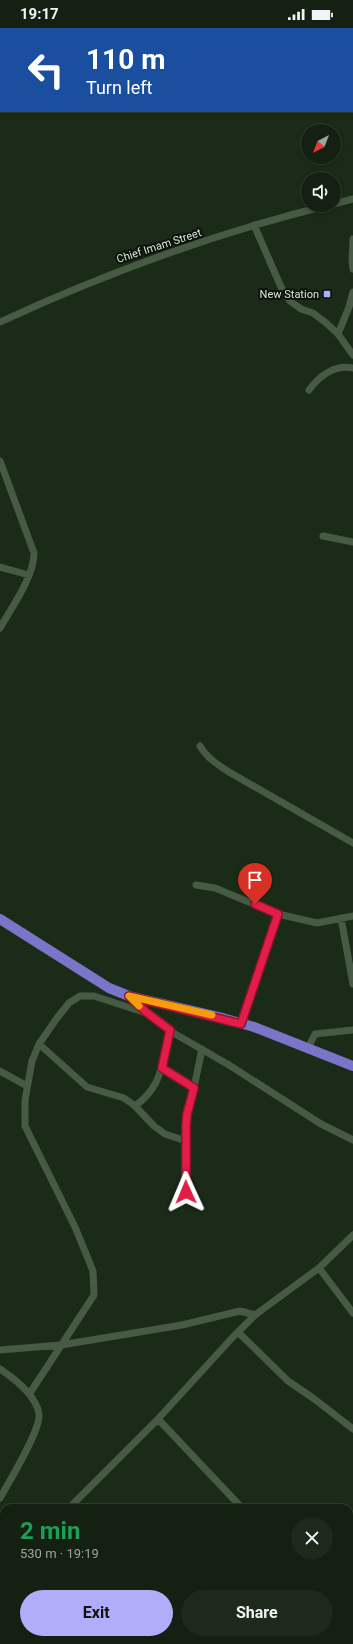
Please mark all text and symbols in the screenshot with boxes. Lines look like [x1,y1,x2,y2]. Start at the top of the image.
text: 19:17 [20,5,59,23]
text: 110 m [86,43,165,76]
icon: left [20,44,72,96]
text: Turn left [86,77,152,98]
north arrow [301,124,341,164]
map controls [301,124,341,212]
button: sound [301,172,341,212]
street label: Chief Imam Street [115,226,203,266]
place label: New Station [260,288,319,301]
marker: New Station [322,289,332,299]
pin [238,863,272,904]
icon: arrive [244,869,266,891]
position arrow [165,1171,207,1213]
text: 2 min [20,1517,80,1545]
button: close [291,1517,333,1559]
text: 530 m · 19:19 [20,1546,99,1561]
button: Exit [20,1590,173,1636]
button: Share [181,1590,333,1636]

